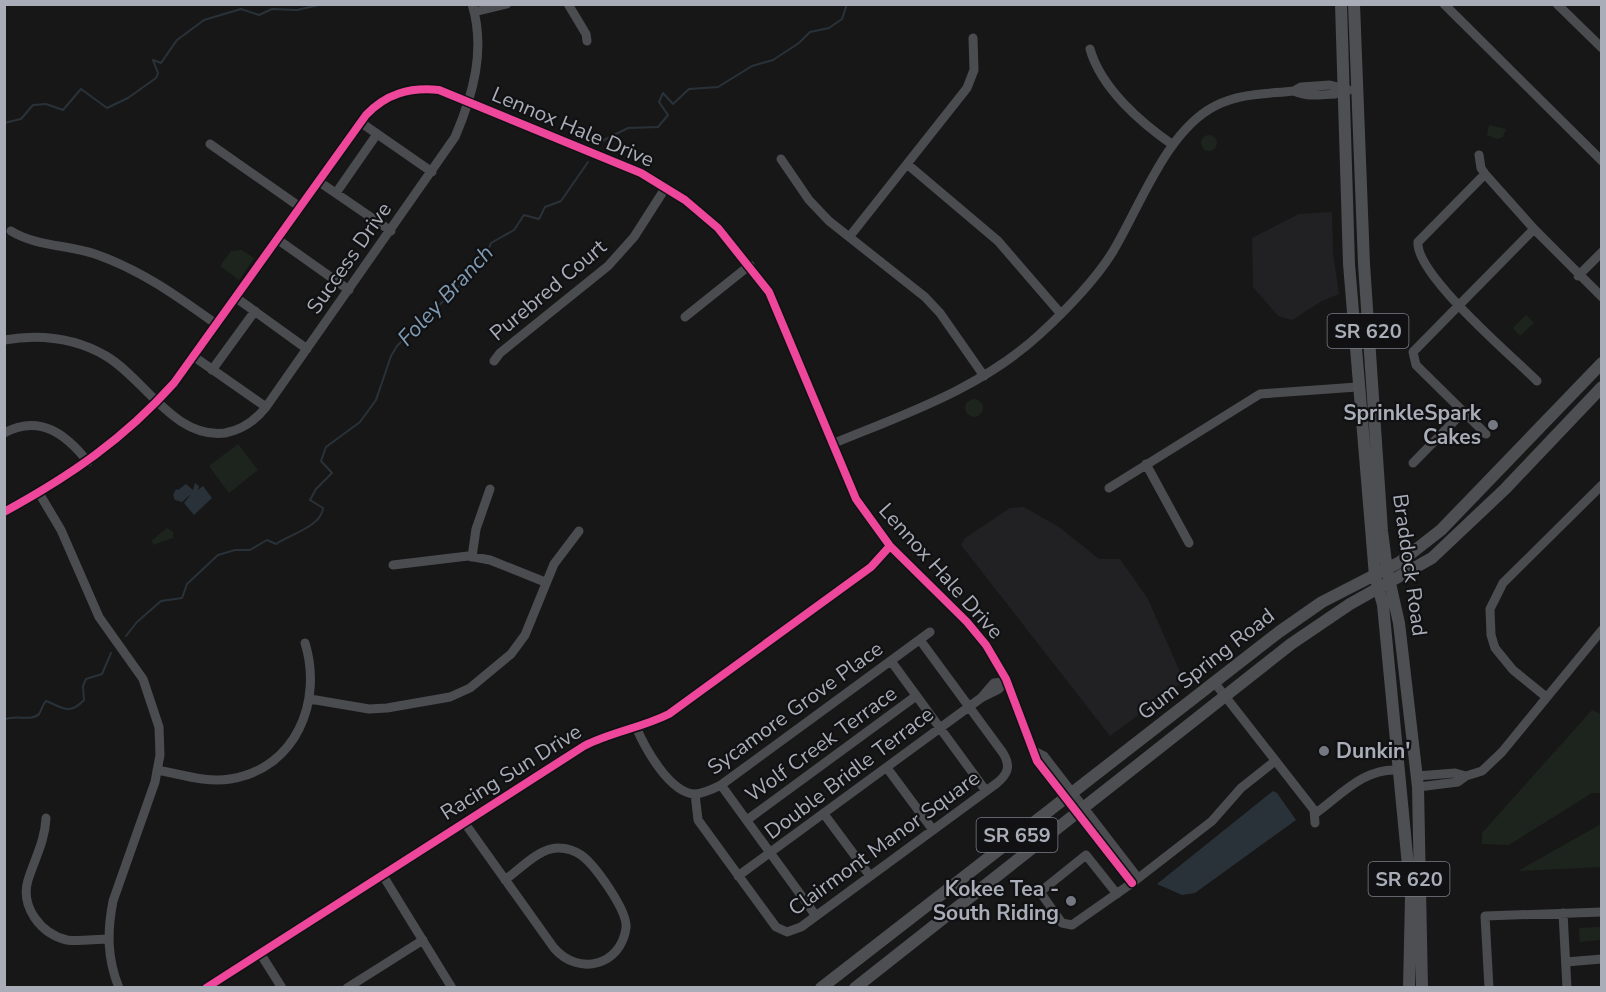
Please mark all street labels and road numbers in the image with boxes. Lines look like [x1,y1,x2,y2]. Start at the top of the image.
street label: Lennox Hale Drive [488,80,658,174]
street label: Success Drive [300,197,398,319]
street label: Purebred Court [484,233,613,347]
road number: SR 620 [1328,314,1408,348]
street label: Braddock Road [1386,492,1434,638]
street label: Lennox Hale Drive [872,497,1010,645]
street label: Gum Spring Road [1132,602,1280,726]
street label: Sycamore Grove Place [702,635,888,781]
street label: Wolf Creek Terrace [740,680,902,808]
street label: Double Bridle Terrace [759,700,939,846]
street label: Racing Sun Drive [435,717,587,827]
street label: Clairmont Manor Square [783,764,985,922]
road number: SR 659 [976,818,1058,852]
road number: SR 620 [1368,862,1450,896]

